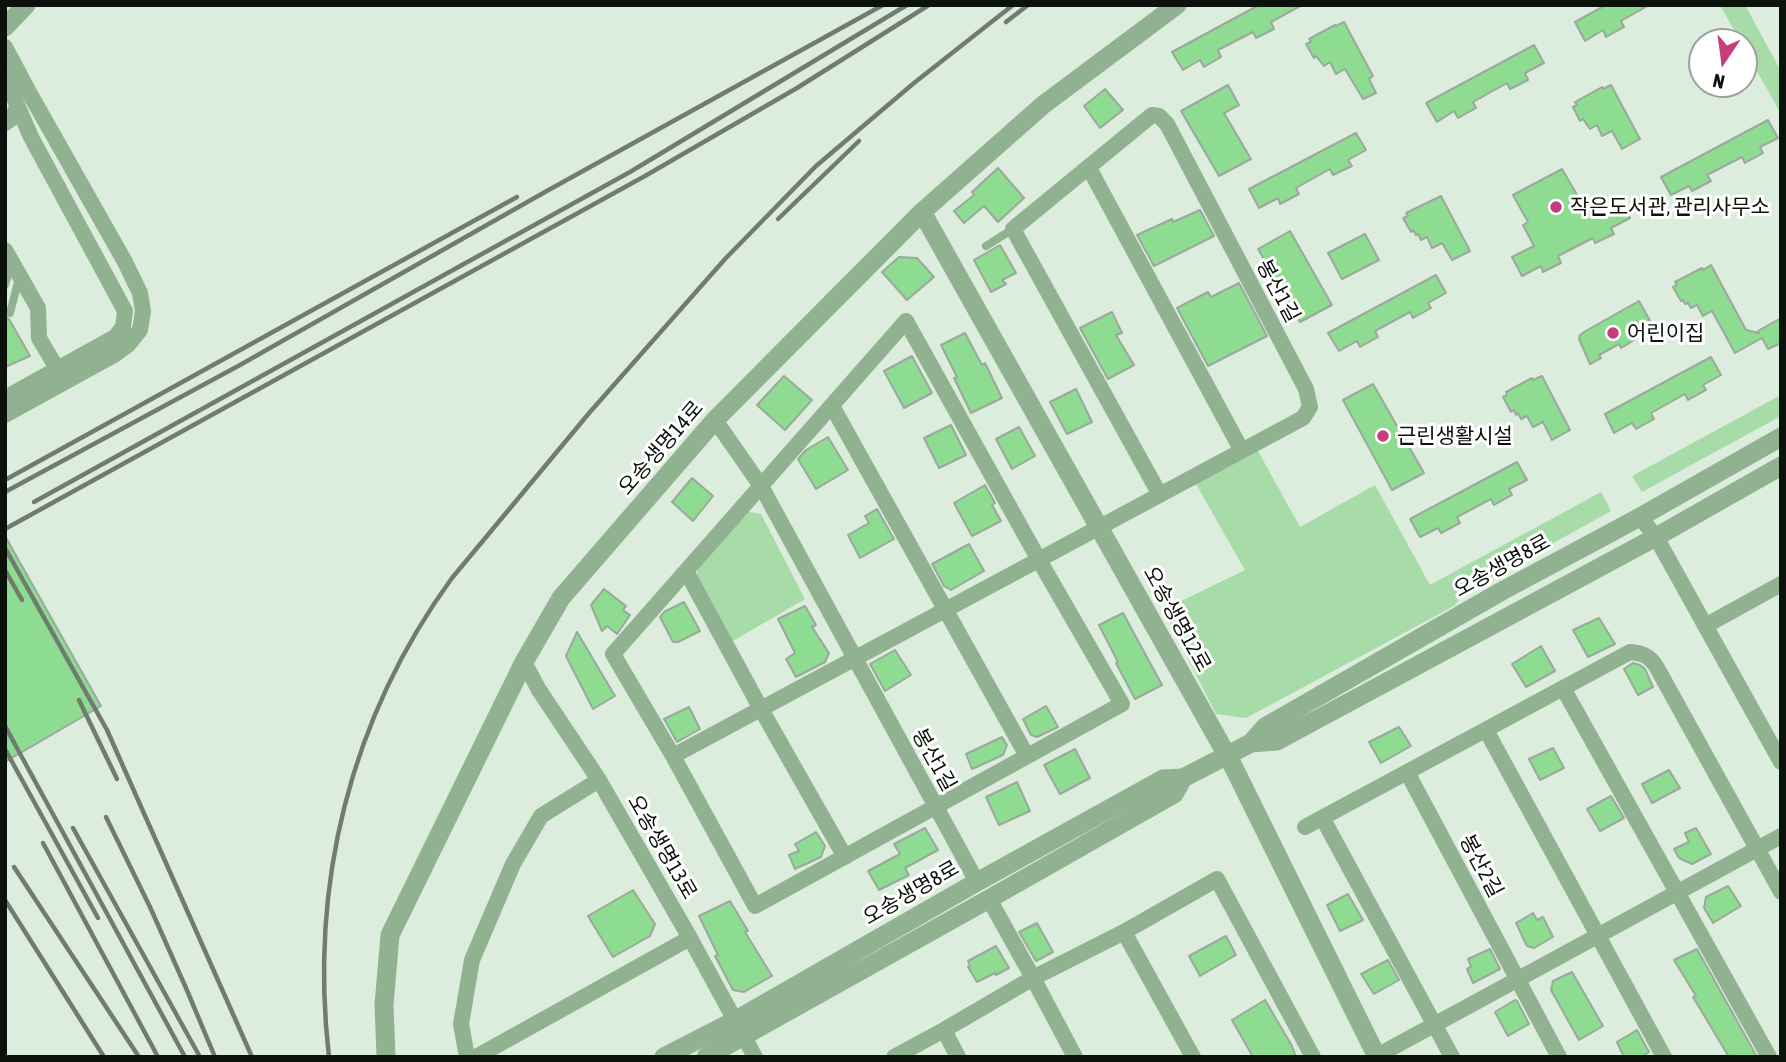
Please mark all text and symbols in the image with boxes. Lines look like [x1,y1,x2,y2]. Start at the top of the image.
north arrow [1688,28,1758,98]
text: N [1711,70,1727,93]
place label: 작은도서관, 관리사무소 [1570,194,1770,220]
marker: 작은도서관, 관리사무소 [1548,199,1564,215]
street label: 봉산1길 [1251,255,1305,327]
place label: 어린이집 [1627,320,1704,346]
marker: 어린이집 [1605,325,1621,341]
street label: 오송생명14로 [613,396,709,500]
place label: 근린생활시설 [1397,423,1513,449]
marker: 근린생활시설 [1375,428,1391,444]
street label: 오송생명8로 [1449,529,1555,603]
street label: 오송생명12로 [1138,562,1216,676]
street label: 봉산1길 [907,724,961,796]
street label: 오송생명13로 [622,790,702,904]
street label: 봉산2길 [1454,830,1508,902]
street label: 오송생명8로 [859,855,963,931]

